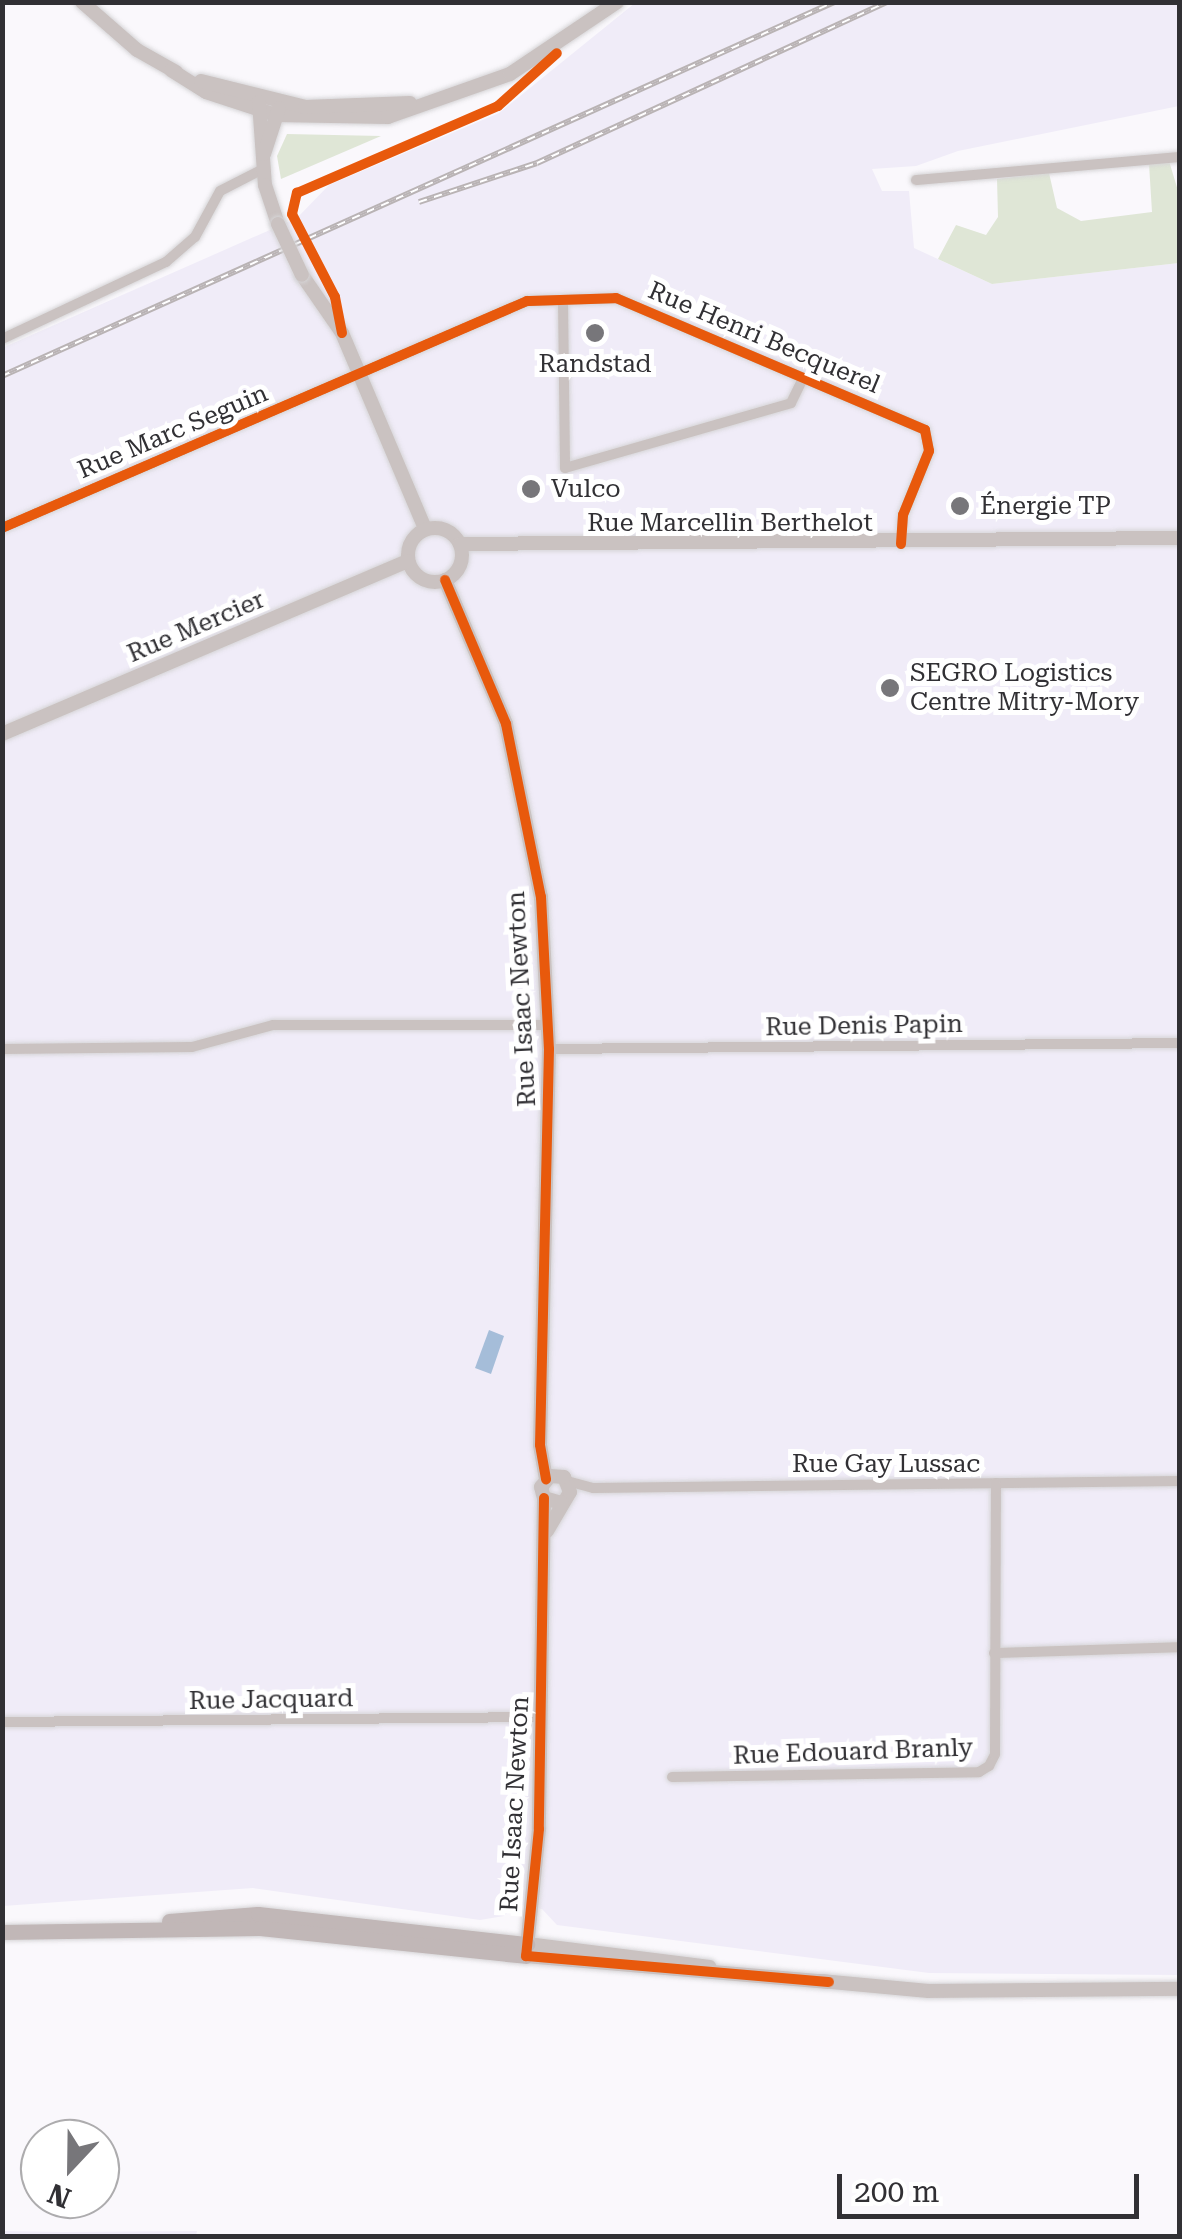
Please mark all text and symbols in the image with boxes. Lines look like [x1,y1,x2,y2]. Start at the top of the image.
street label: Rue Henri Becquerel [644,276,884,400]
marker: Randstad [584,322,606,344]
place label: Randstad [538,349,652,379]
street label: Rue Marc Seguin [74,378,272,486]
place label: Vulco [551,474,620,504]
marker: Vulco [520,478,542,500]
place label: Énergie TP [980,491,1111,521]
marker: Énergie TP [949,495,971,517]
street label: Rue Marcellin Berthelot [587,508,873,538]
street label: Rue Mercier [123,585,269,669]
place label: SEGRO Logistics Centre Mitry-Mory [910,659,1139,718]
marker: SEGRO Logistics Centre Mitry-Mory [879,677,901,699]
street label: Rue Isaac Newton [501,890,543,1108]
street label: Rue Denis Papin [765,1009,963,1043]
street label: Rue Gay Lussac [792,1449,980,1479]
street label: Rue Jacquard [189,1684,353,1716]
street label: Rue Isaac Newton [494,1695,536,1913]
street label: Rue Edouard Branly [732,1733,974,1771]
north arrow [20,2119,120,2219]
scale bar [842,2154,1144,2216]
text: 200 m [854,2174,939,2209]
text: N [43,2176,76,2215]

